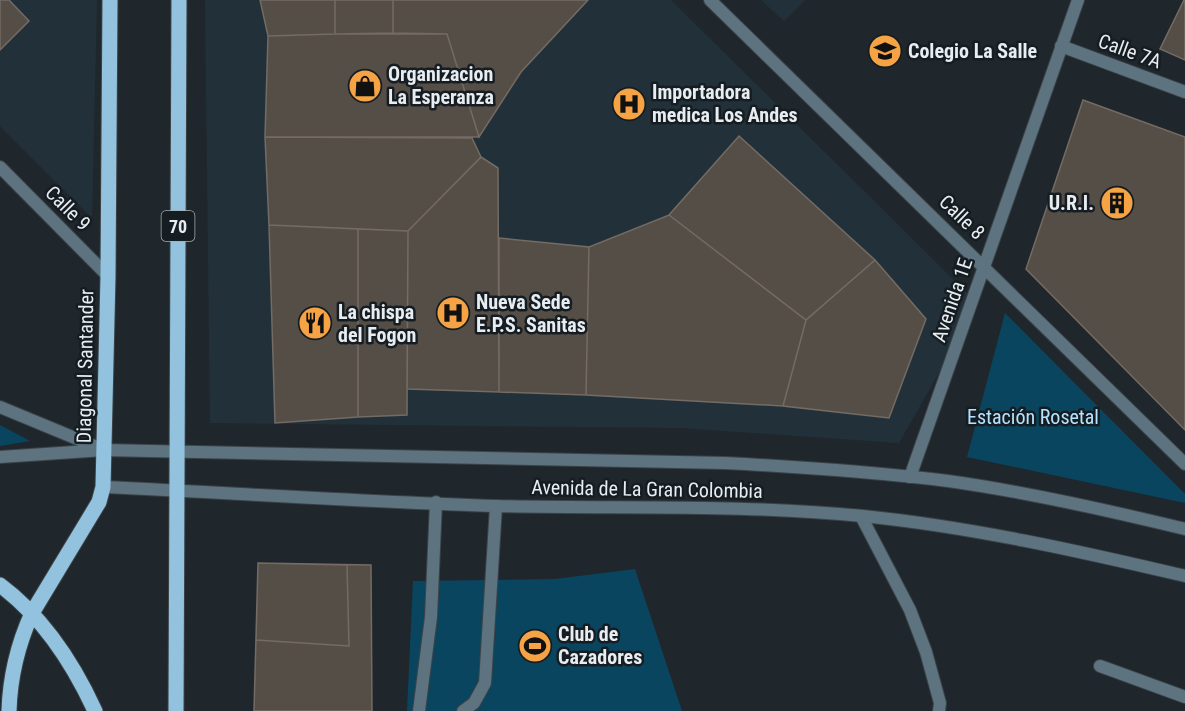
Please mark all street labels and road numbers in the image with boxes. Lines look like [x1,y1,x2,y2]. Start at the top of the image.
street label: Calle 7A [1095,29,1165,74]
street label: Calle 9 [40,180,96,236]
street label: Calle 8 [934,190,990,244]
road number: 70 [162,211,195,241]
street label: Avenida 1E [926,255,978,345]
street label: Diagonal Santander [72,289,98,443]
street label: Avenida de La Gran Colombia [531,475,763,503]

